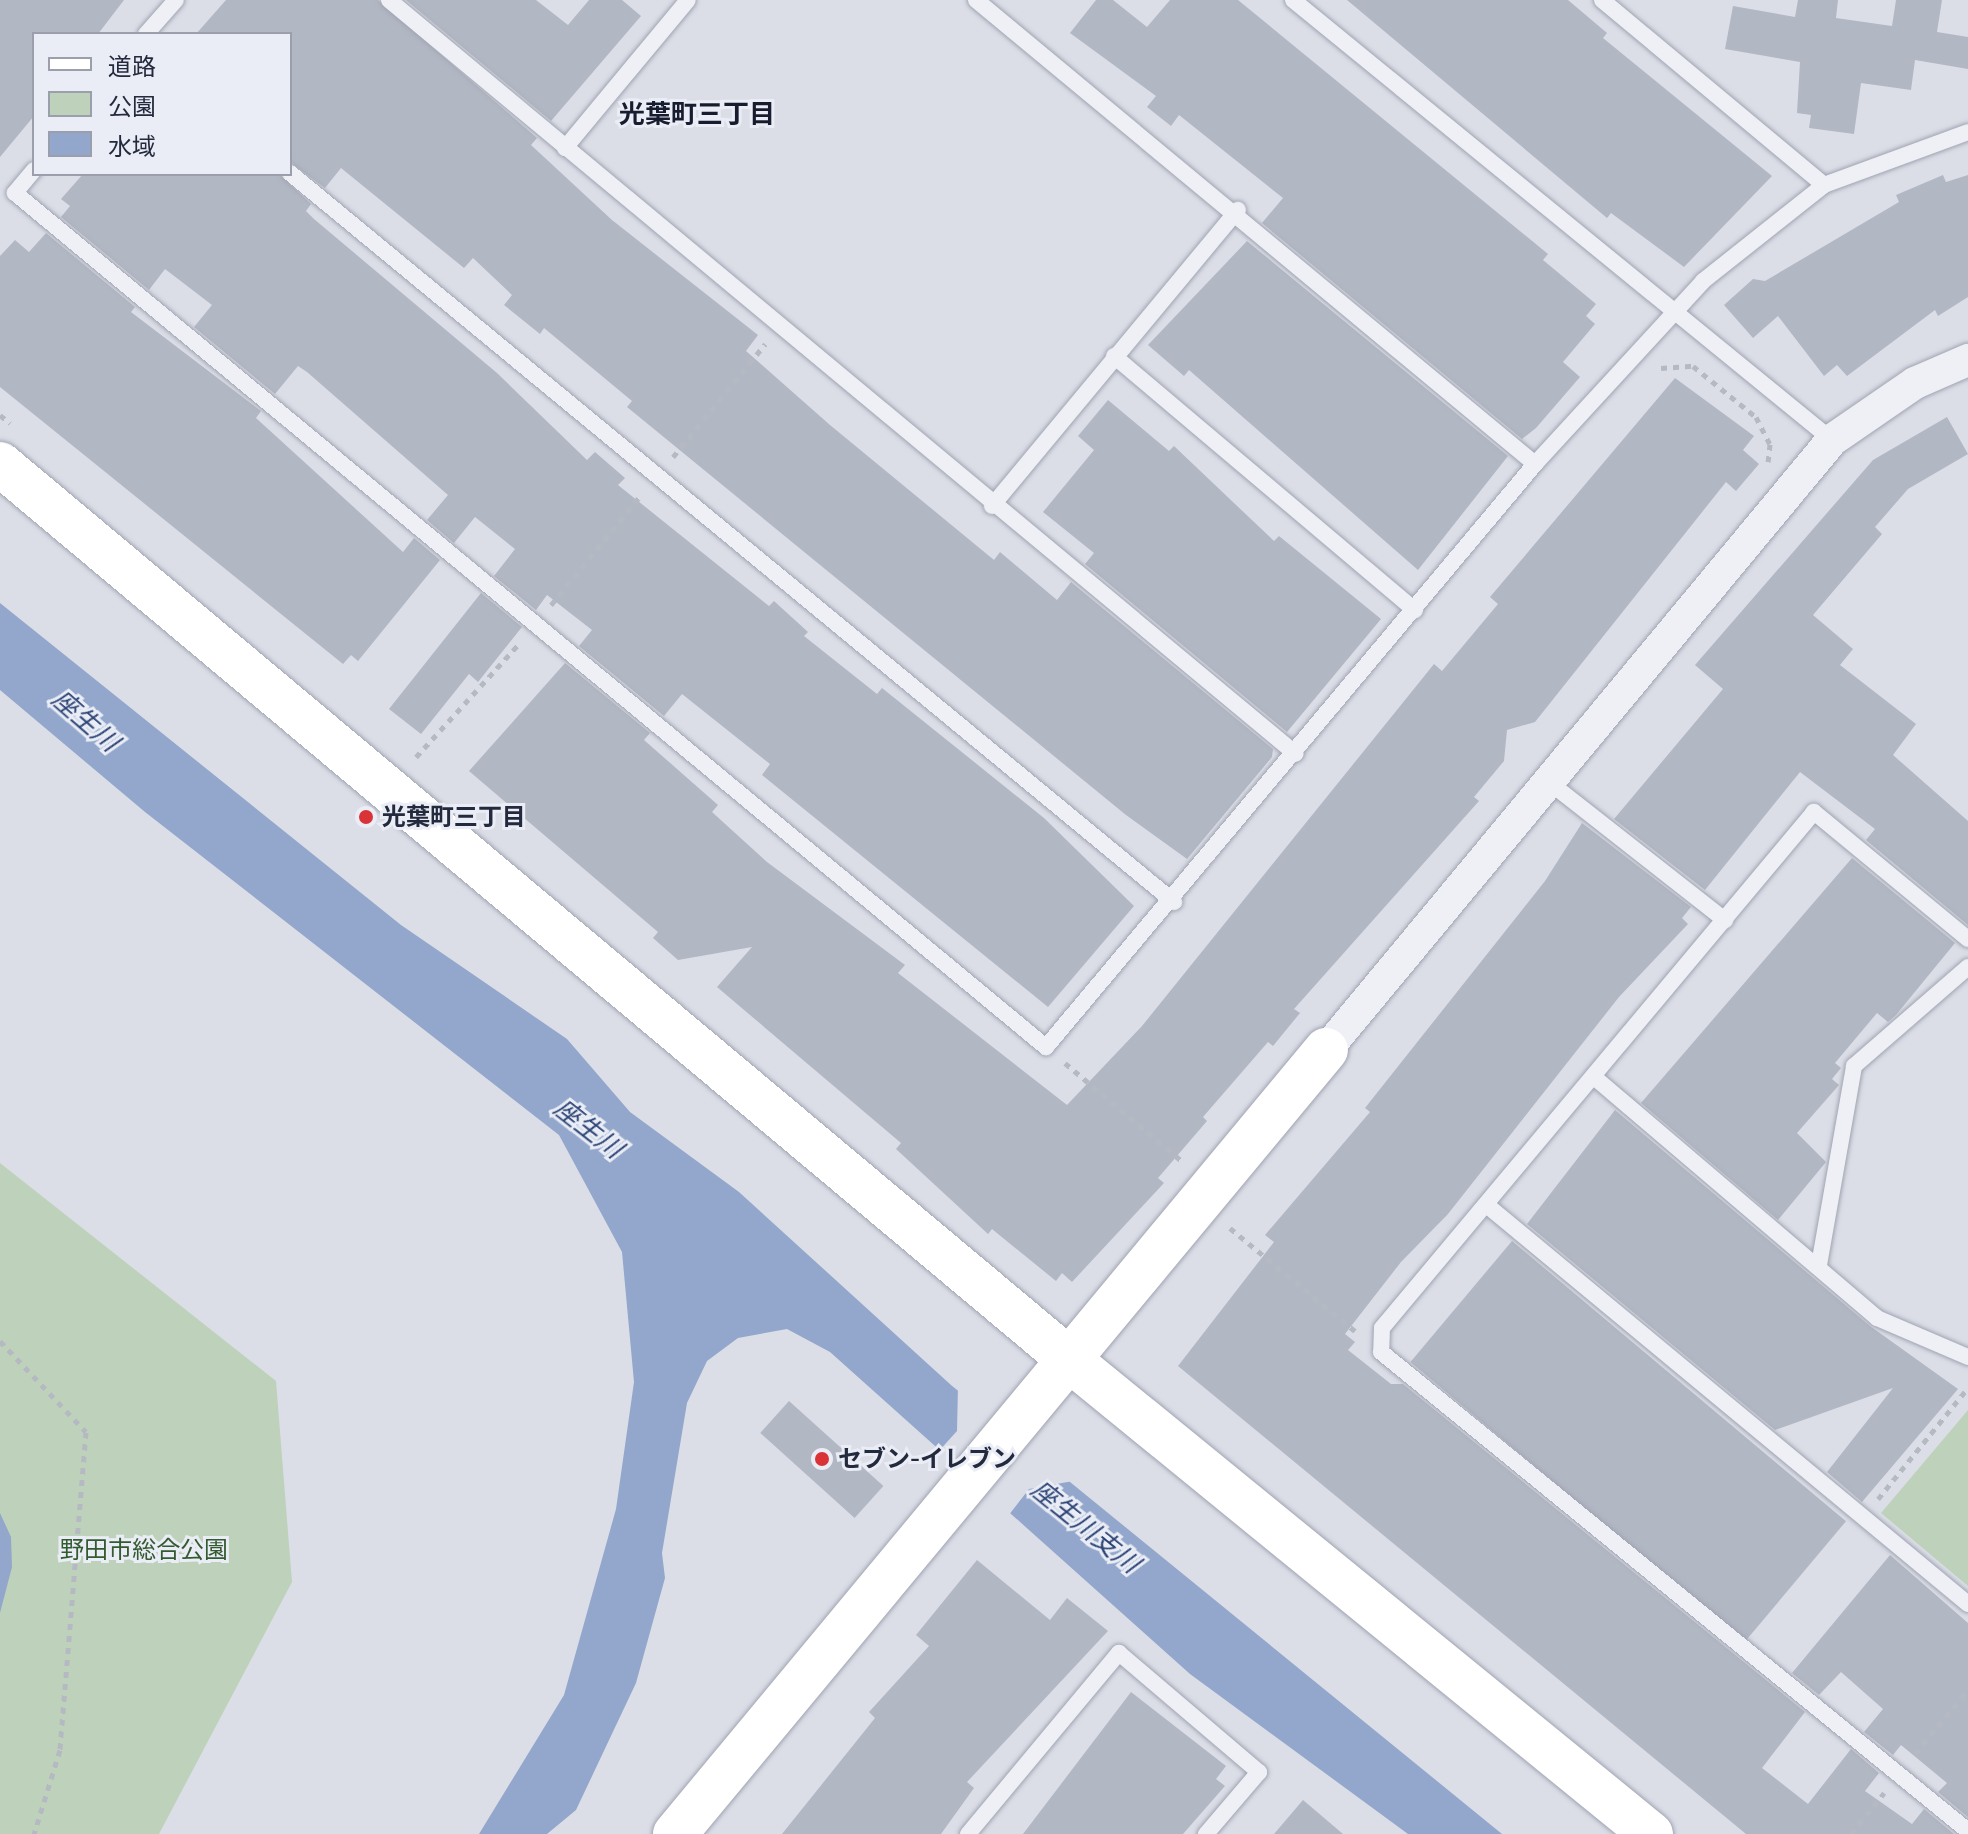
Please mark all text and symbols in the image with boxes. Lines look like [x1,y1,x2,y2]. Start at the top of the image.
legend [32,32,292,176]
text: 道路 [108,52,156,81]
text: 公園 [108,92,156,121]
district label: 光葉町三丁目 [619,99,775,131]
text: 水域 [108,132,156,161]
water label: 座生川 [45,684,125,758]
place label: 光葉町三丁目 [382,803,526,831]
marker: 光葉町三丁目 [357,808,375,826]
water label: 座生川 [548,1093,628,1165]
place label: セブン-イレブン [838,1445,1016,1473]
marker: セブン-イレブン [813,1450,831,1468]
water label: 座生川支川 [1025,1474,1145,1580]
park label: 野田市総合公園 [60,1536,228,1564]

